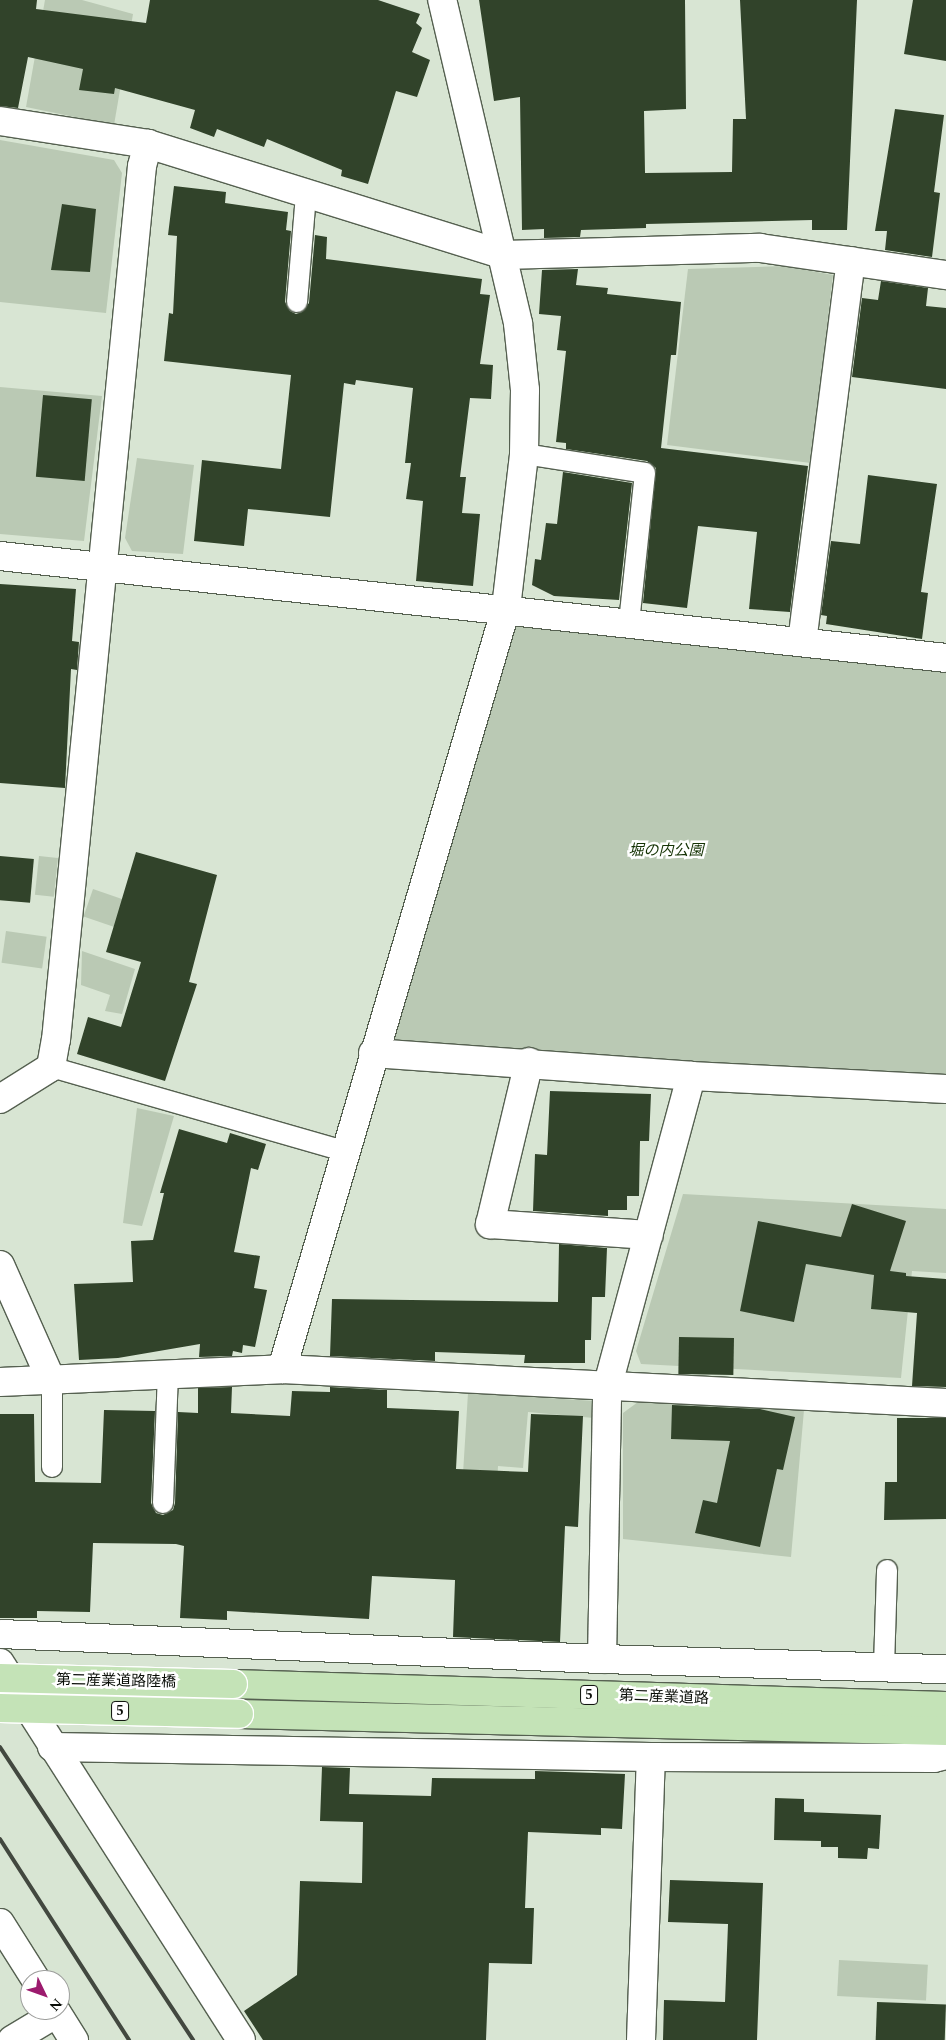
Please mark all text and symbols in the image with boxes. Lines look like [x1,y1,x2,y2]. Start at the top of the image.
park label: 堀の内公園 [629,842,703,860]
street label: 第二産業道路陸橋 [56,1671,176,1691]
road number: 5 [579,1684,599,1706]
street label: 第二産業道路 [619,1686,709,1708]
road number: 5 [110,1700,130,1722]
north arrow [20,1970,70,2020]
text: N [44,1993,67,2016]

